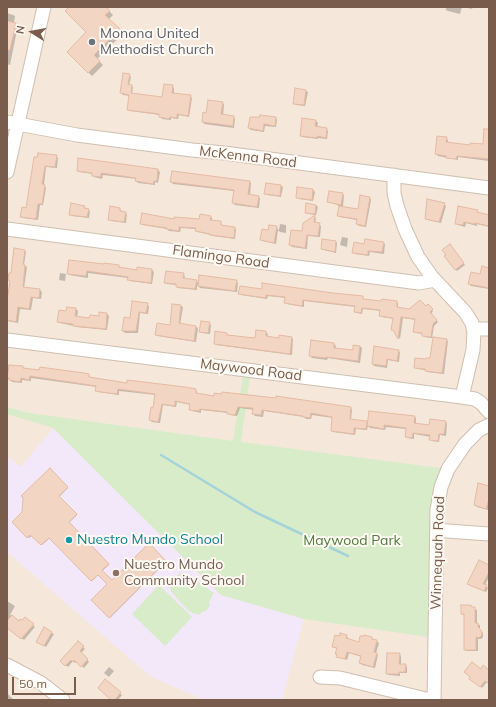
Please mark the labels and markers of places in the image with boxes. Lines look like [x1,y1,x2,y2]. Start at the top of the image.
place label: Monona United Methodist Church [100,26,214,58]
marker: Monona United Methodist Church [87,37,97,47]
place label: Nuestro Mundo School [77,532,223,548]
marker: Nuestro Mundo School [64,535,74,545]
place label: Nuestro Mundo Community School [124,557,245,590]
marker: Nuestro Mundo Community School [111,568,121,578]

